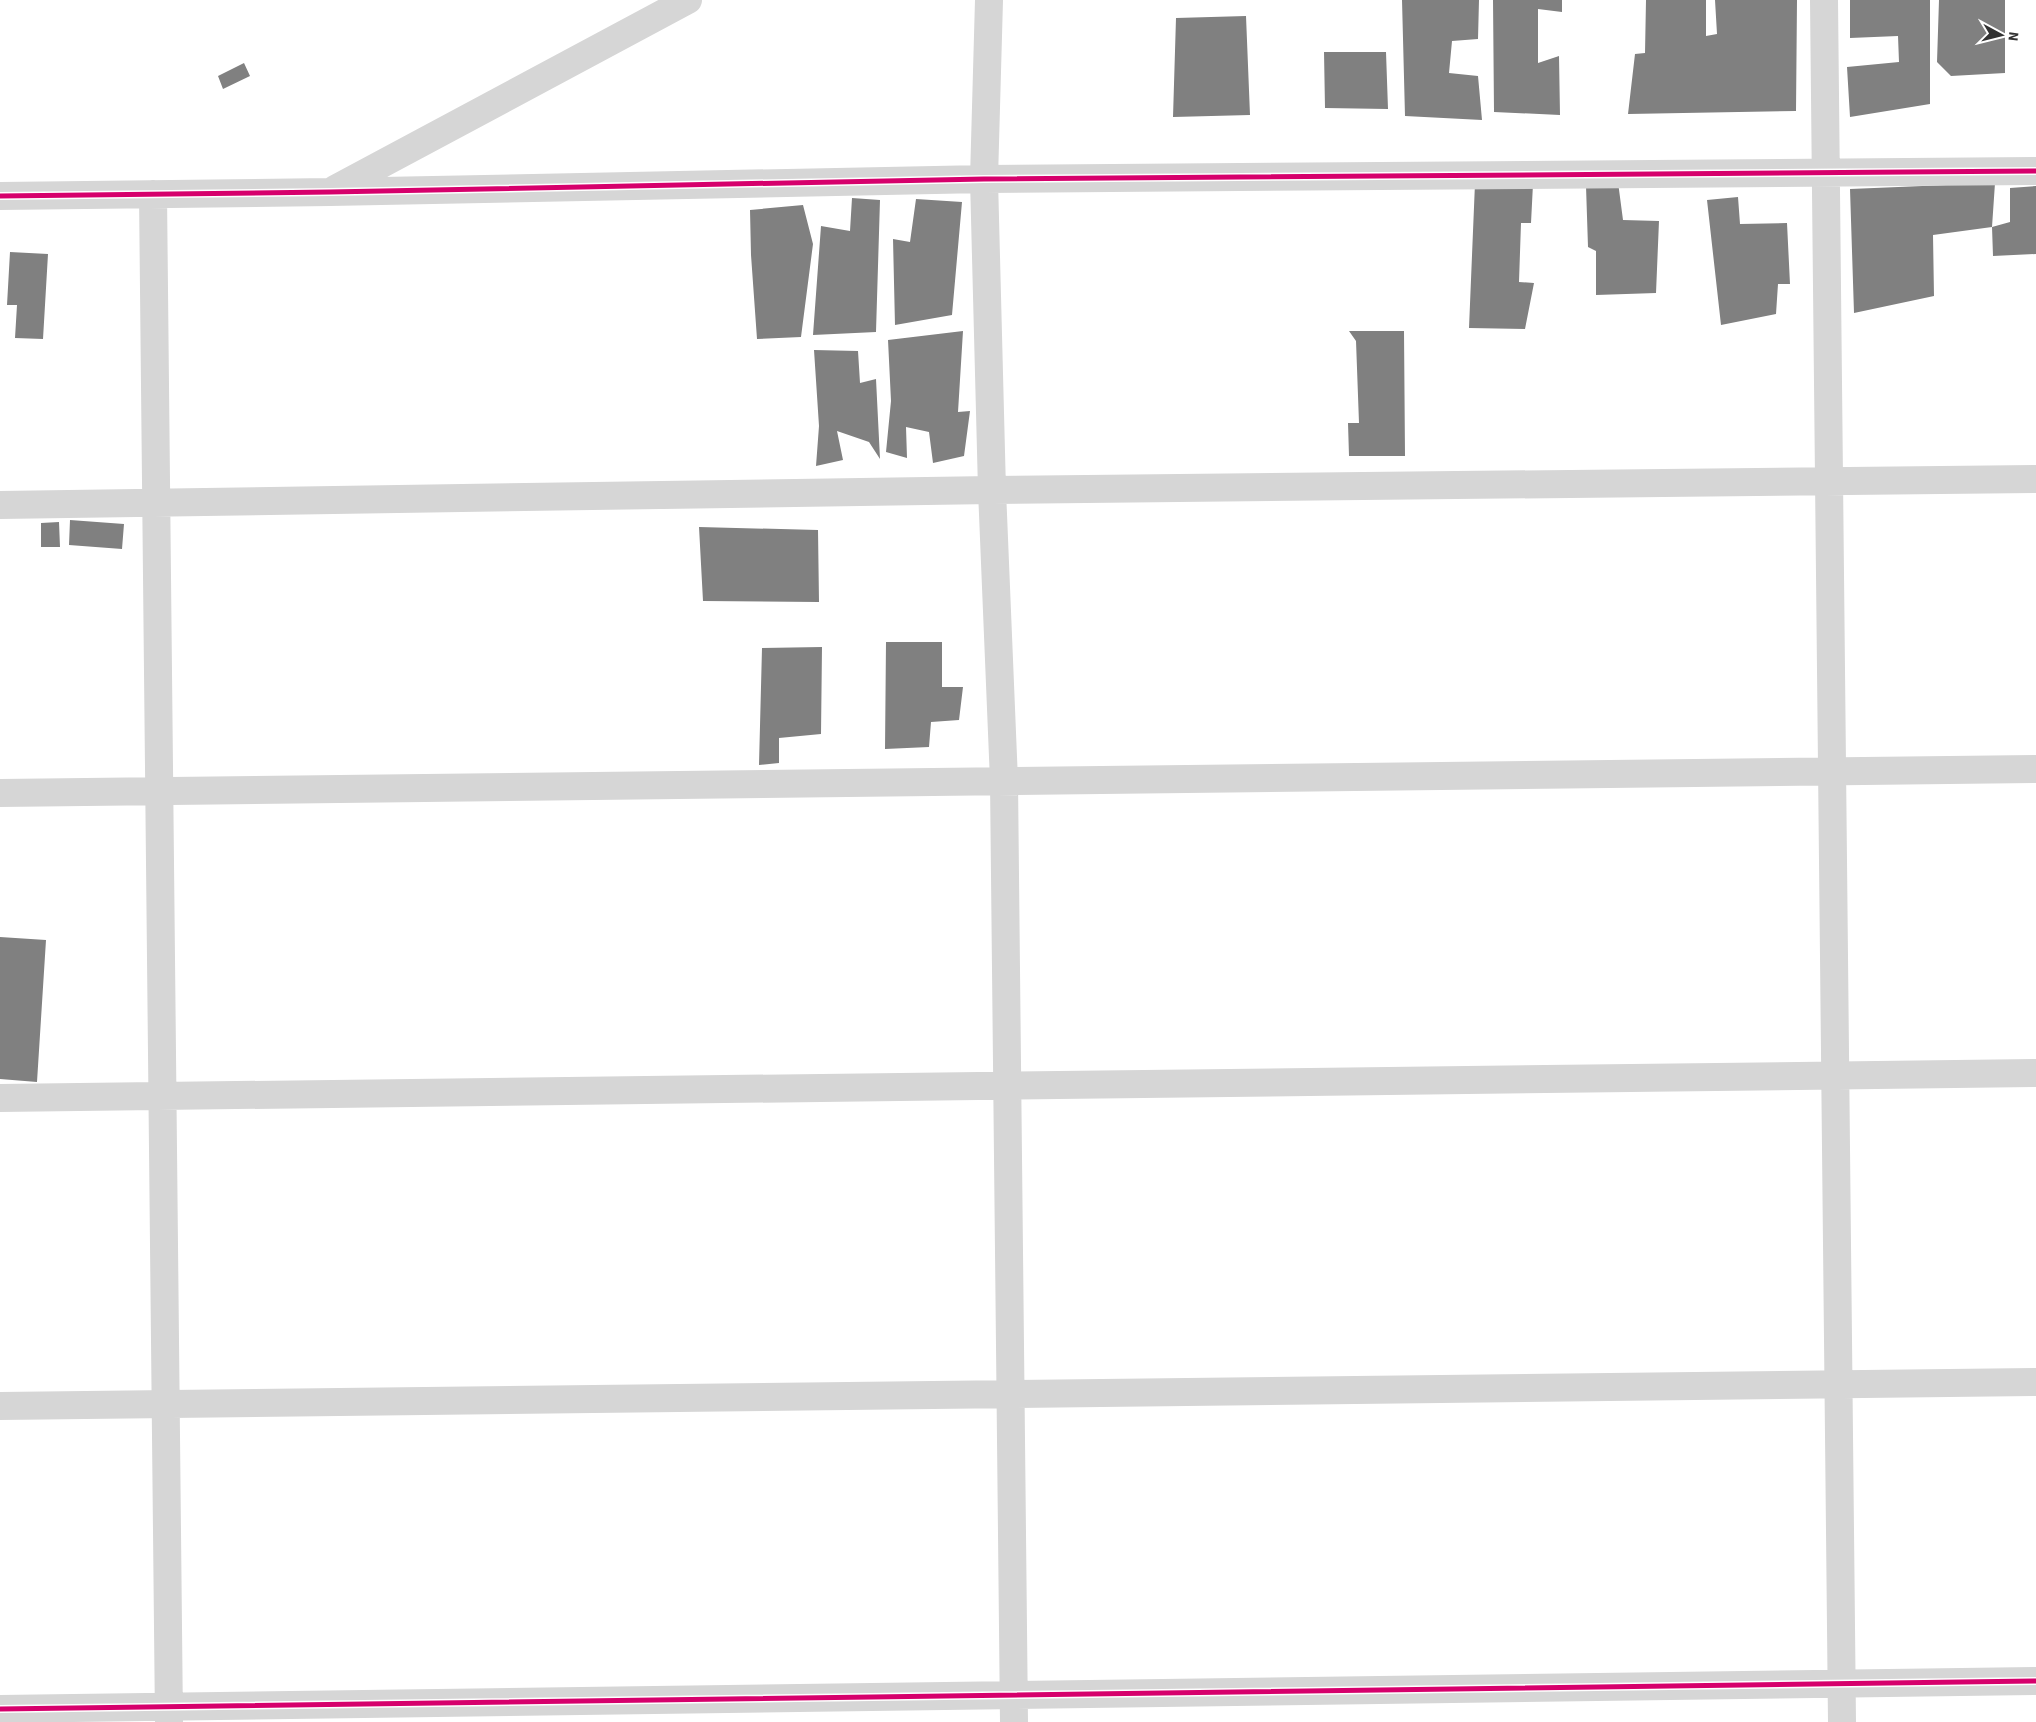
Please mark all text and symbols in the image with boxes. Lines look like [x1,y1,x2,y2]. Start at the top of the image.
north arrow [1976,10,2026,60]
text: N [2002,31,2023,42]

